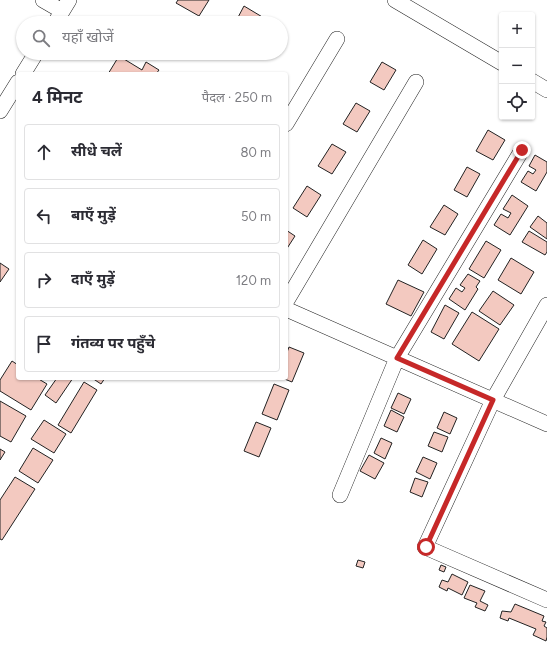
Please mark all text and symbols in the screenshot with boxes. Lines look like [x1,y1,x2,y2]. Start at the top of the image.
map controls [499,12,535,120]
button: + [499,12,535,48]
search box [16,16,288,60]
icon: search [30,27,52,49]
text: यहाँ खोजें [62,28,114,46]
button: − [499,48,535,84]
button: locate [499,84,535,120]
text: 4 मिनट [32,87,83,107]
text: पैदल · 250 m [202,90,272,105]
icon: ahead [33,141,55,163]
route end [513,141,531,159]
text: सीधे चलें [71,142,122,160]
text: 80 m [240,145,271,160]
icon: left [33,205,55,227]
text: बाएँ मुड़ें [71,206,116,224]
text: 50 m [241,209,271,224]
icon: right [33,269,55,291]
text: दाएँ मुड़ें [71,270,115,288]
text: 120 m [236,273,271,288]
icon: arrive [33,333,55,355]
text: गंतव्य पर पहुँचे [71,334,155,352]
route start [417,538,435,556]

